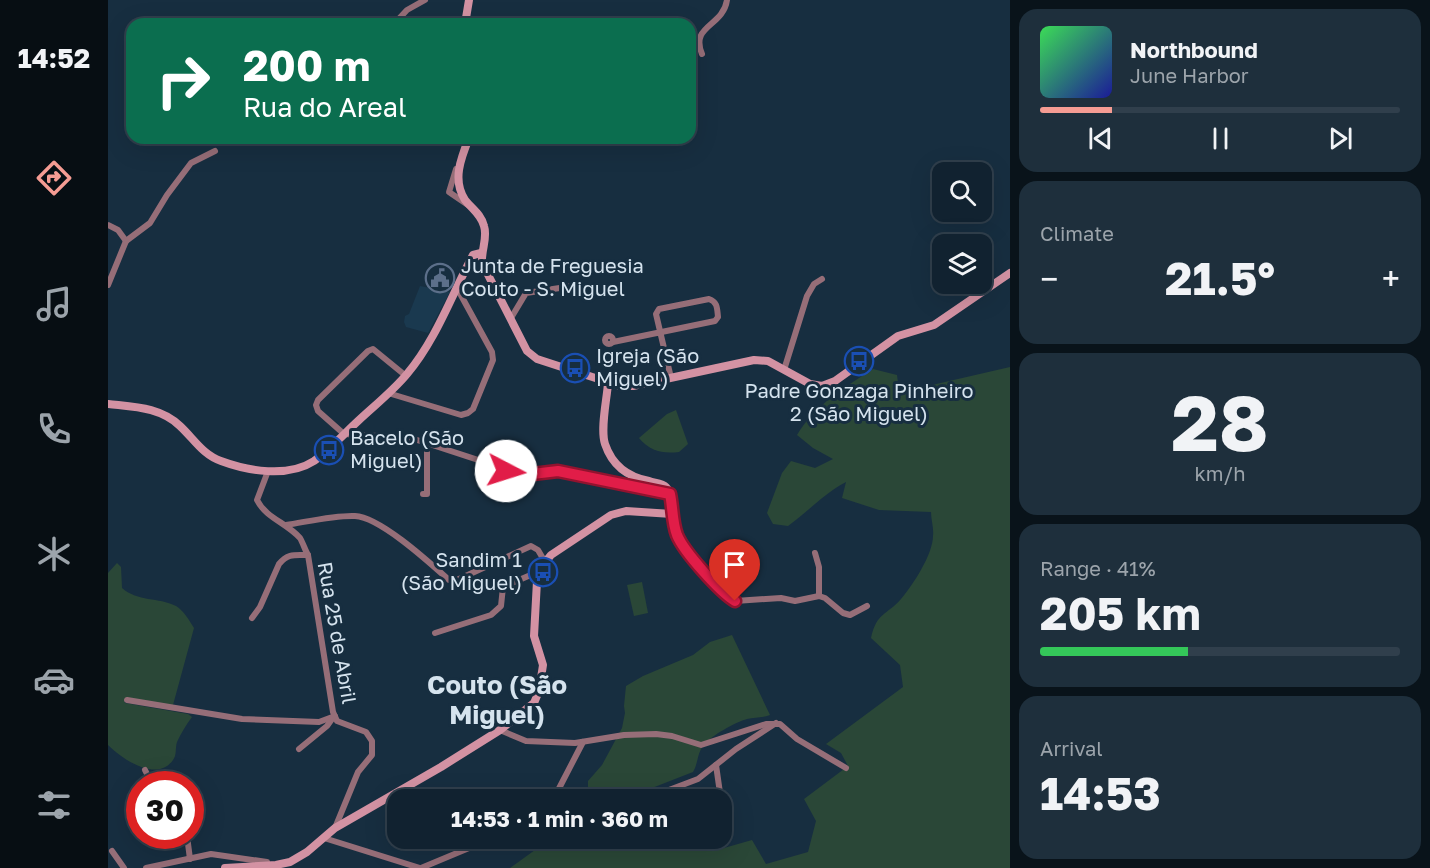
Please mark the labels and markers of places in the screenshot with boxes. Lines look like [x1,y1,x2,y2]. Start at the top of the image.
place label: Junta de Freguesia Couto - S. Miguel [461,253,644,300]
public building icon: Junta de Freguesia Couto - S. Miguel [424,262,456,294]
place label: Igreja (São Miguel) [596,343,699,390]
bus stop icon: Padre Gonzaga Pinheiro 2 (São Miguel) [843,345,875,377]
bus stop icon: Igreja (São Miguel) [559,352,591,384]
place label: Padre Gonzaga Pinheiro 2 (São Miguel) [745,378,973,425]
place label: Bacelo (São Miguel) [350,425,464,472]
bus stop icon: Bacelo (São Miguel) [313,434,345,466]
pin [709,539,760,601]
place label: Sandim 1 (São Miguel) [401,547,522,594]
bus stop icon: Sandim 1 (São Miguel) [527,556,559,588]

